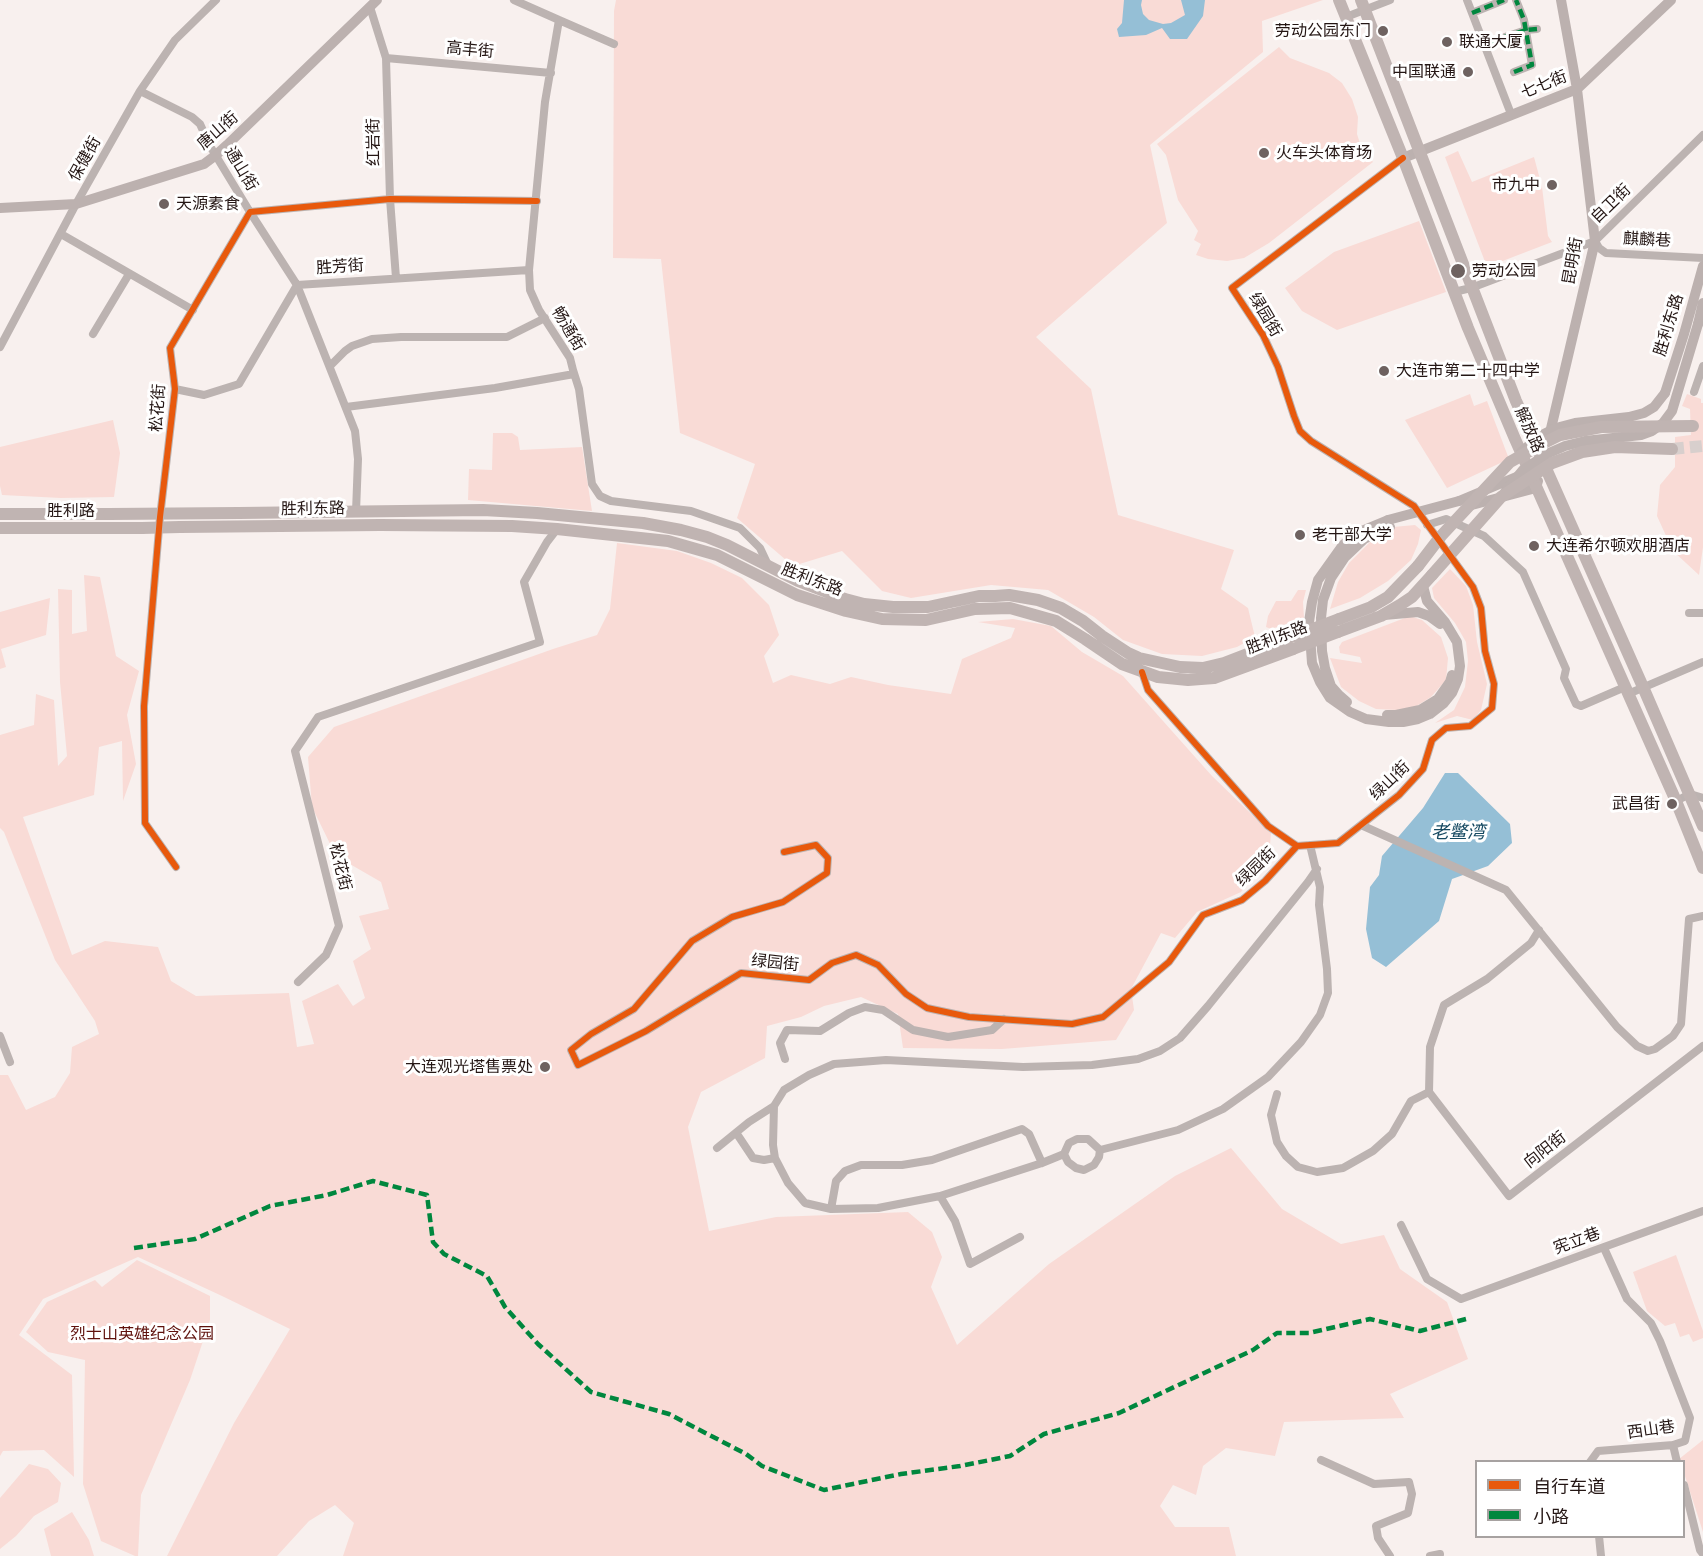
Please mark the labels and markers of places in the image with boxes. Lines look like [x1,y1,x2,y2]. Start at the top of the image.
place label: 劳动公园东门 [1275,21,1371,41]
marker: 劳动公园东门 [1376,24,1390,38]
place label: 联通大厦 [1459,32,1523,52]
marker: 联通大厦 [1440,35,1454,49]
place label: 中国联通 [1392,62,1456,82]
marker: 中国联通 [1461,65,1475,79]
place label: 火车头体育场 [1276,143,1372,163]
marker: 火车头体育场 [1257,146,1271,160]
place label: 市九中 [1492,175,1540,195]
marker: 市九中 [1545,178,1559,192]
place label: 天源素食 [176,194,240,214]
marker: 天源素食 [157,197,171,211]
place label: 劳动公园 [1472,261,1536,281]
marker: 劳动公园 [1449,262,1467,280]
place label: 大连市第二十四中学 [1396,361,1540,381]
marker: 大连市第二十四中学 [1377,364,1391,378]
place label: 老干部大学 [1312,525,1392,545]
marker: 老干部大学 [1293,528,1307,542]
place label: 大连希尔顿欢朋酒店 [1546,536,1690,556]
marker: 大连希尔顿欢朋酒店 [1527,539,1541,553]
place label: 武昌街 [1612,794,1660,814]
marker: 武昌街 [1665,797,1679,811]
place label: 大连观光塔售票处 [405,1057,533,1077]
marker: 大连观光塔售票处 [538,1060,552,1074]

